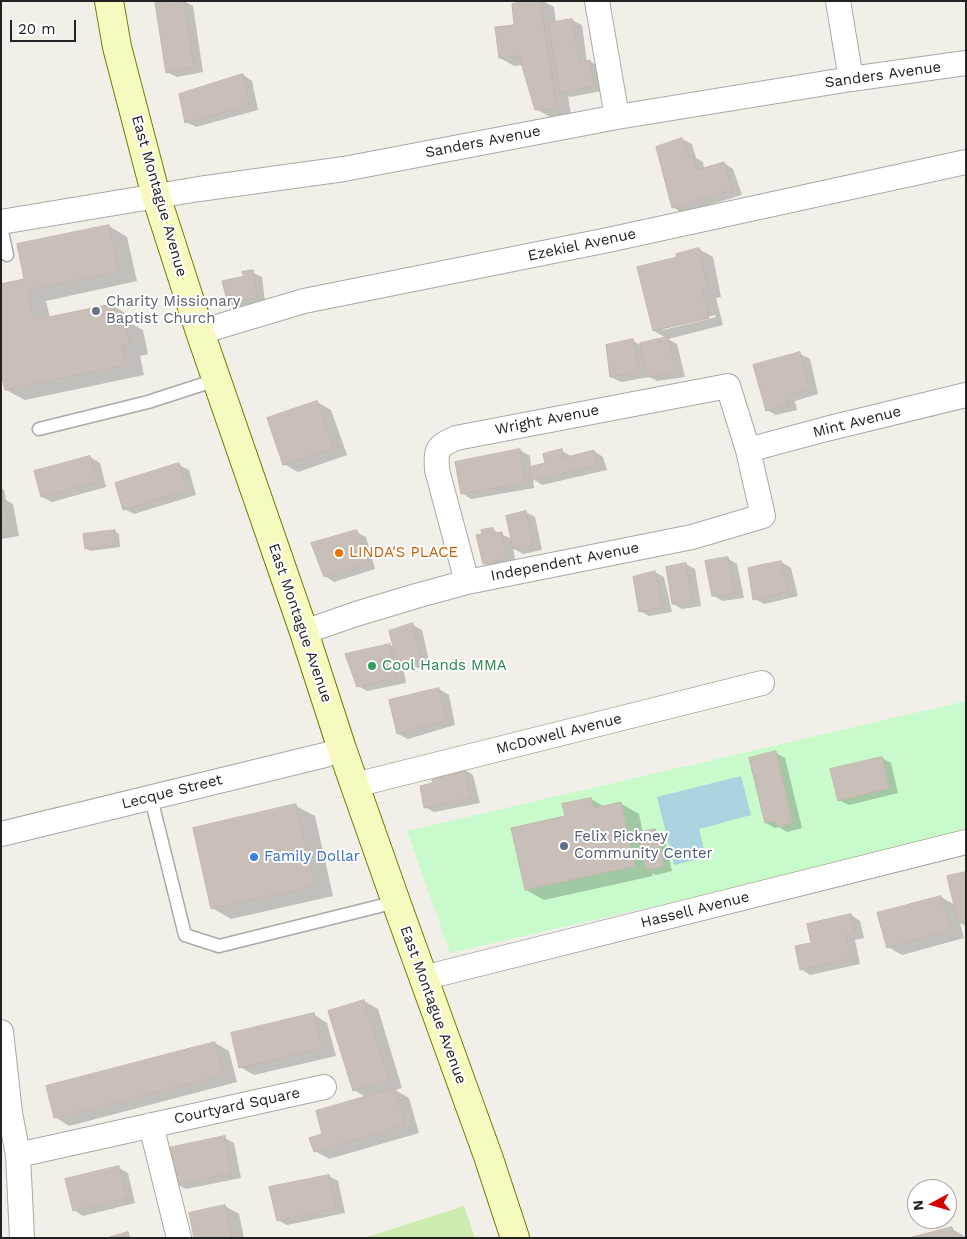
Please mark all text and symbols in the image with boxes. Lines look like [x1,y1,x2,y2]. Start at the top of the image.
scale bar [12,10,79,42]
text: 20 m [18,20,56,38]
street label: Sanders Avenue [824,58,942,92]
street label: East Montague Avenue [127,113,191,279]
street label: Sanders Avenue [424,122,542,162]
street label: Ezekiel Avenue [526,225,638,265]
place label: Charity Missionary Baptist Church [106,293,241,328]
marker: Charity Missionary Baptist Church [90,305,102,317]
street label: Wright Avenue [493,401,601,439]
street label: Mint Avenue [811,402,903,442]
street label: Independent Avenue [489,539,641,585]
street label: East Montague Avenue [264,541,336,705]
place label: LINDA'S PLACE [349,544,458,562]
marker: LINDA'S PLACE [333,547,345,559]
place label: Cool Hands MMA [382,657,507,675]
marker: Cool Hands MMA [366,660,378,672]
street label: McDowell Avenue [494,710,624,758]
street label: Lecque Street [120,771,224,813]
place label: Felix Pickney Community Center [574,828,713,863]
marker: Felix Pickney Community Center [558,840,570,852]
place label: Family Dollar [264,848,360,866]
marker: Family Dollar [248,851,260,863]
street label: Hassell Avenue [639,888,751,932]
street label: East Montague Avenue [396,923,470,1087]
street label: Courtyard Square [172,1084,302,1128]
north arrow [907,1179,957,1229]
text: N [910,1199,927,1211]

